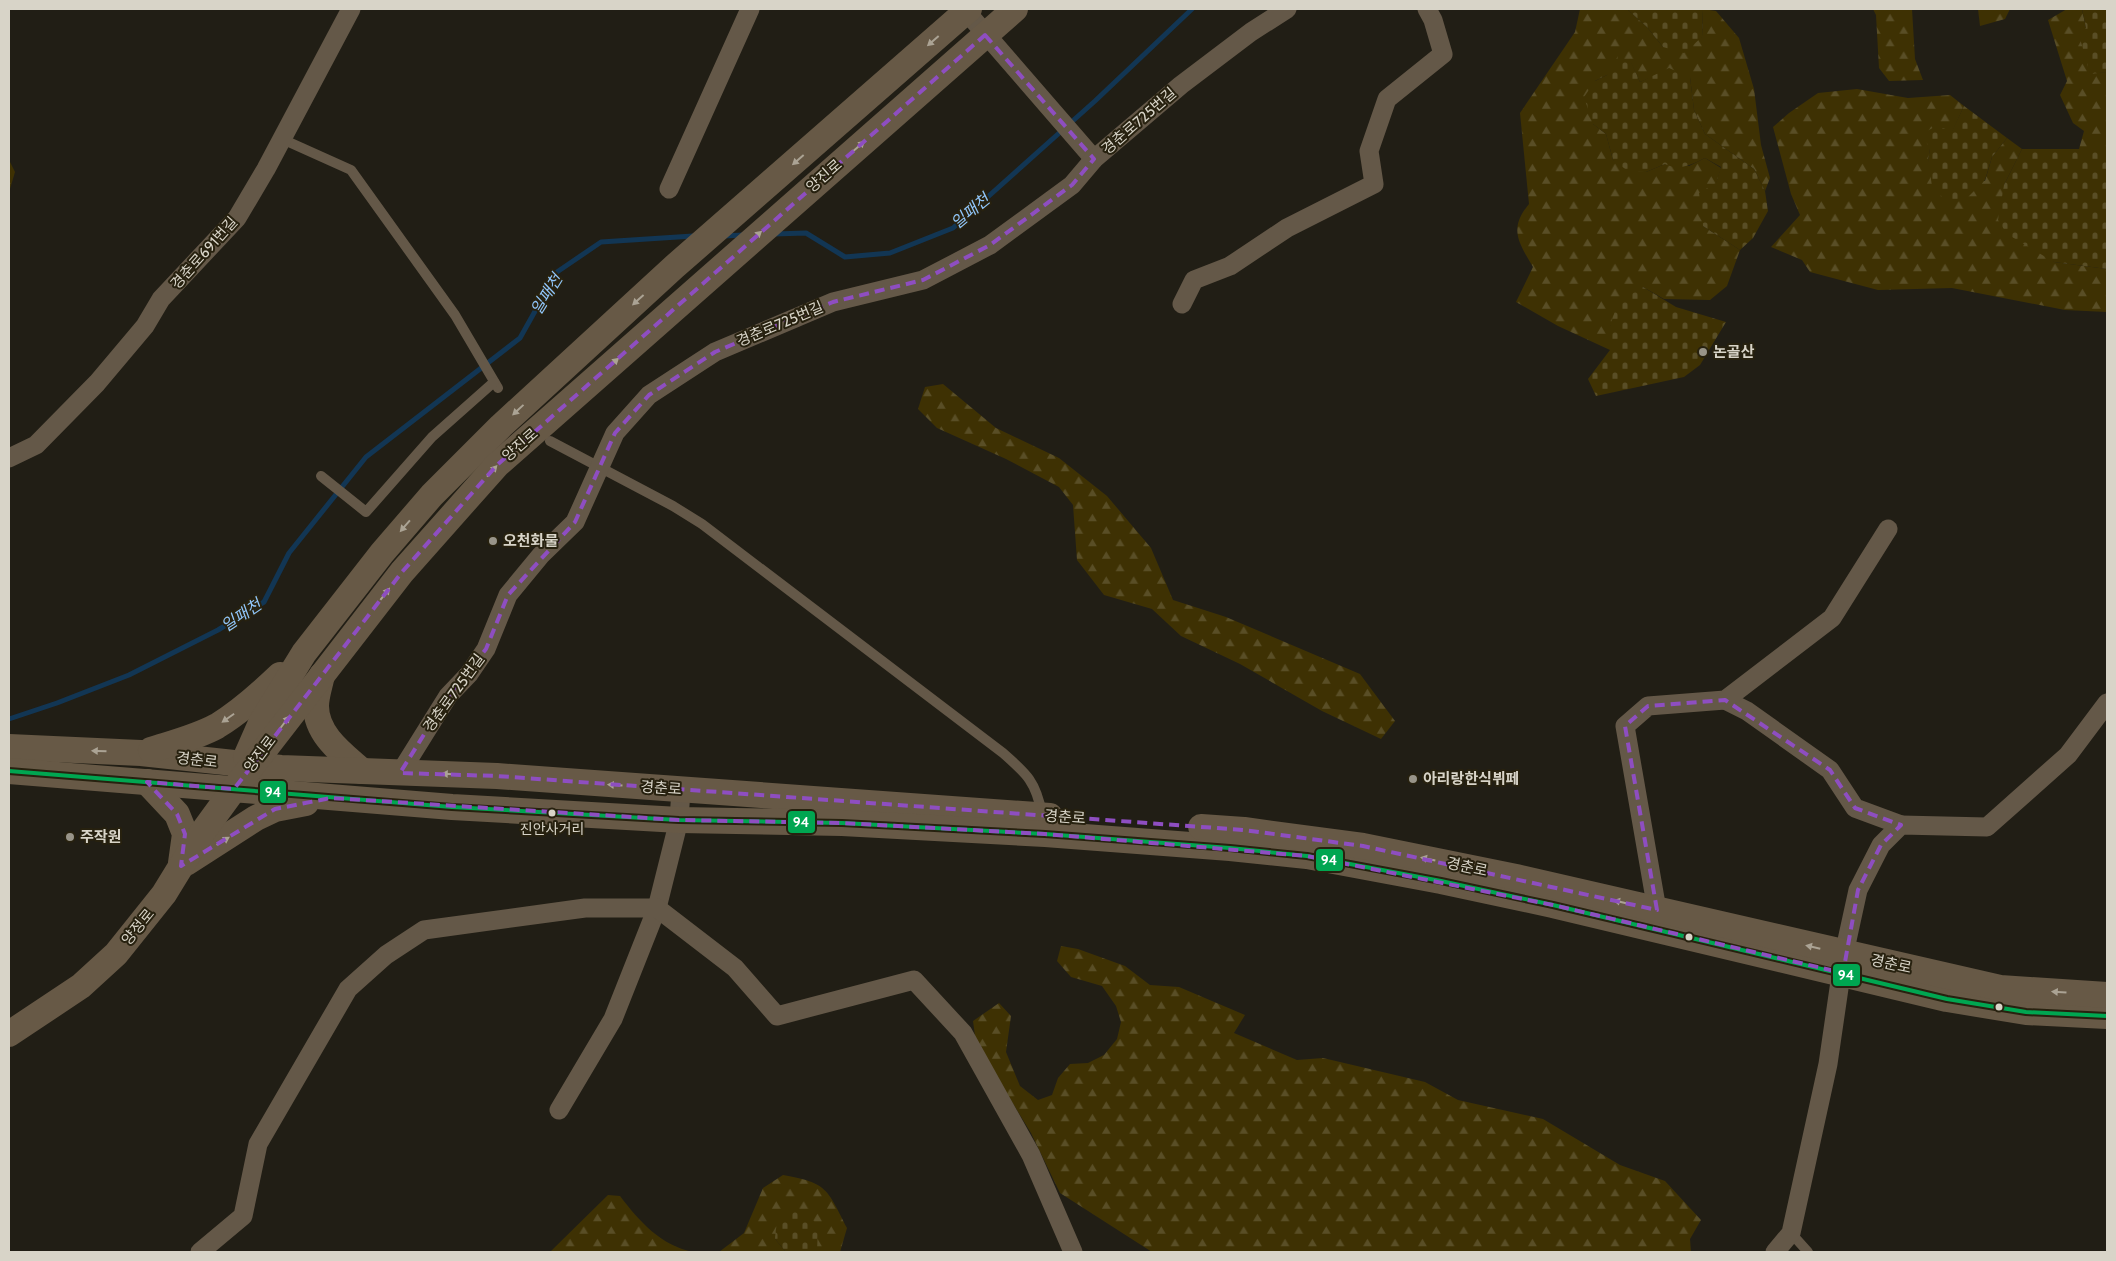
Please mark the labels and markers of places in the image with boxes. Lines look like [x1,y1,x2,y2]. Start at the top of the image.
place label: 논골산 [1713,343,1755,361]
marker: 논골산 [1697,346,1709,358]
place label: 오천화물 [503,532,558,550]
marker: 오천화물 [487,535,499,547]
place label: 아리랑한식뷔페 [1423,770,1520,788]
marker: 아리랑한식뷔페 [1407,773,1419,785]
marker: 진안사거리 [547,808,557,818]
place label: 진안사거리 [520,820,584,838]
place label: 주작원 [80,828,121,846]
marker: 주작원 [64,831,76,843]
unlabelled marker [1684,932,1694,942]
unlabelled marker [1994,1002,2004,1012]

